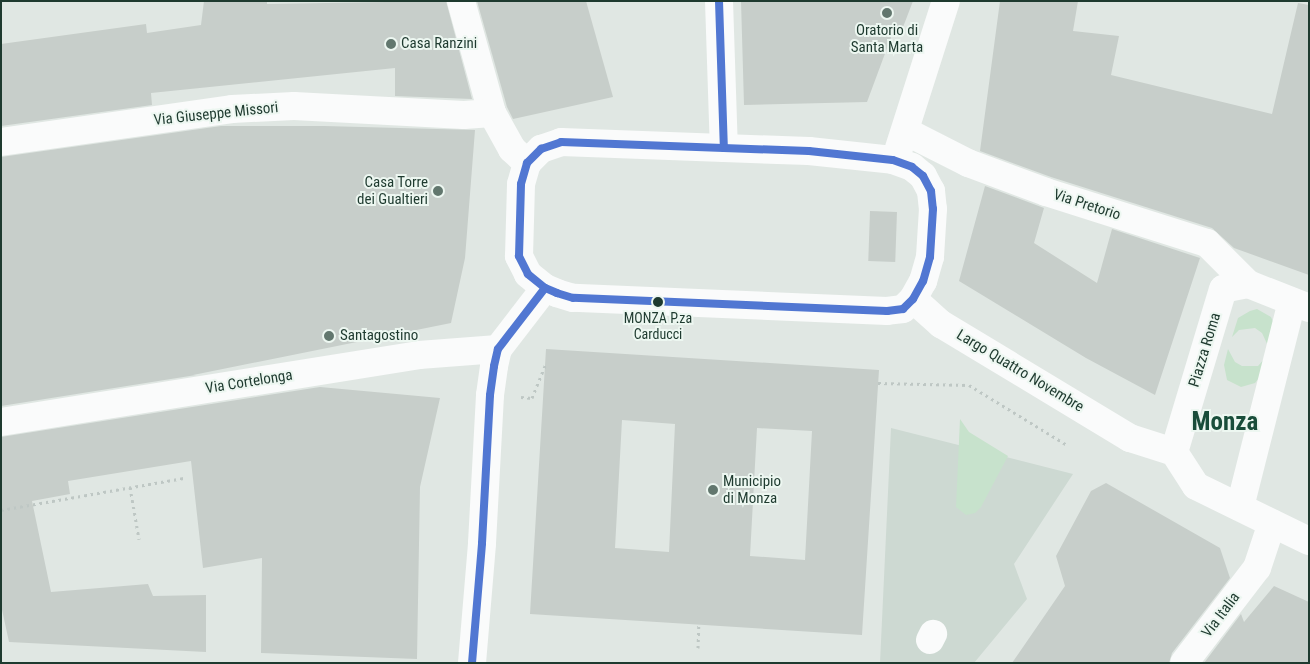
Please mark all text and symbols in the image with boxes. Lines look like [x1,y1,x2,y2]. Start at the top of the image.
marker: Oratorio di Santa Marta [881,7,893,19]
place label: Oratorio di Santa Marta [851,21,923,56]
place label: Casa Ranzini [401,35,477,53]
marker: Casa Ranzini [385,38,397,50]
street label: Via Giuseppe Missori [153,99,279,129]
place label: Casa Torre dei Gualtieri [357,173,428,208]
marker: Casa Torre dei Gualtieri [432,185,444,197]
street label: Via Pretorio [1051,186,1123,224]
marker: MONZA P.za Carducci [653,297,663,307]
place label: MONZA P.za Carducci [624,310,692,342]
street label: Piazza Roma [1185,311,1225,389]
street label: Largo Quattro Novembre [953,326,1087,416]
place label: Santagostino [340,327,418,345]
marker: Santagostino [322,329,336,343]
street label: Via Cortelonga [204,366,294,398]
district label: Monza [1192,407,1258,437]
place label: Municipio di Monza [723,472,781,507]
marker: Municipio di Monza [707,484,719,496]
street label: Via Italia [1198,589,1244,641]

